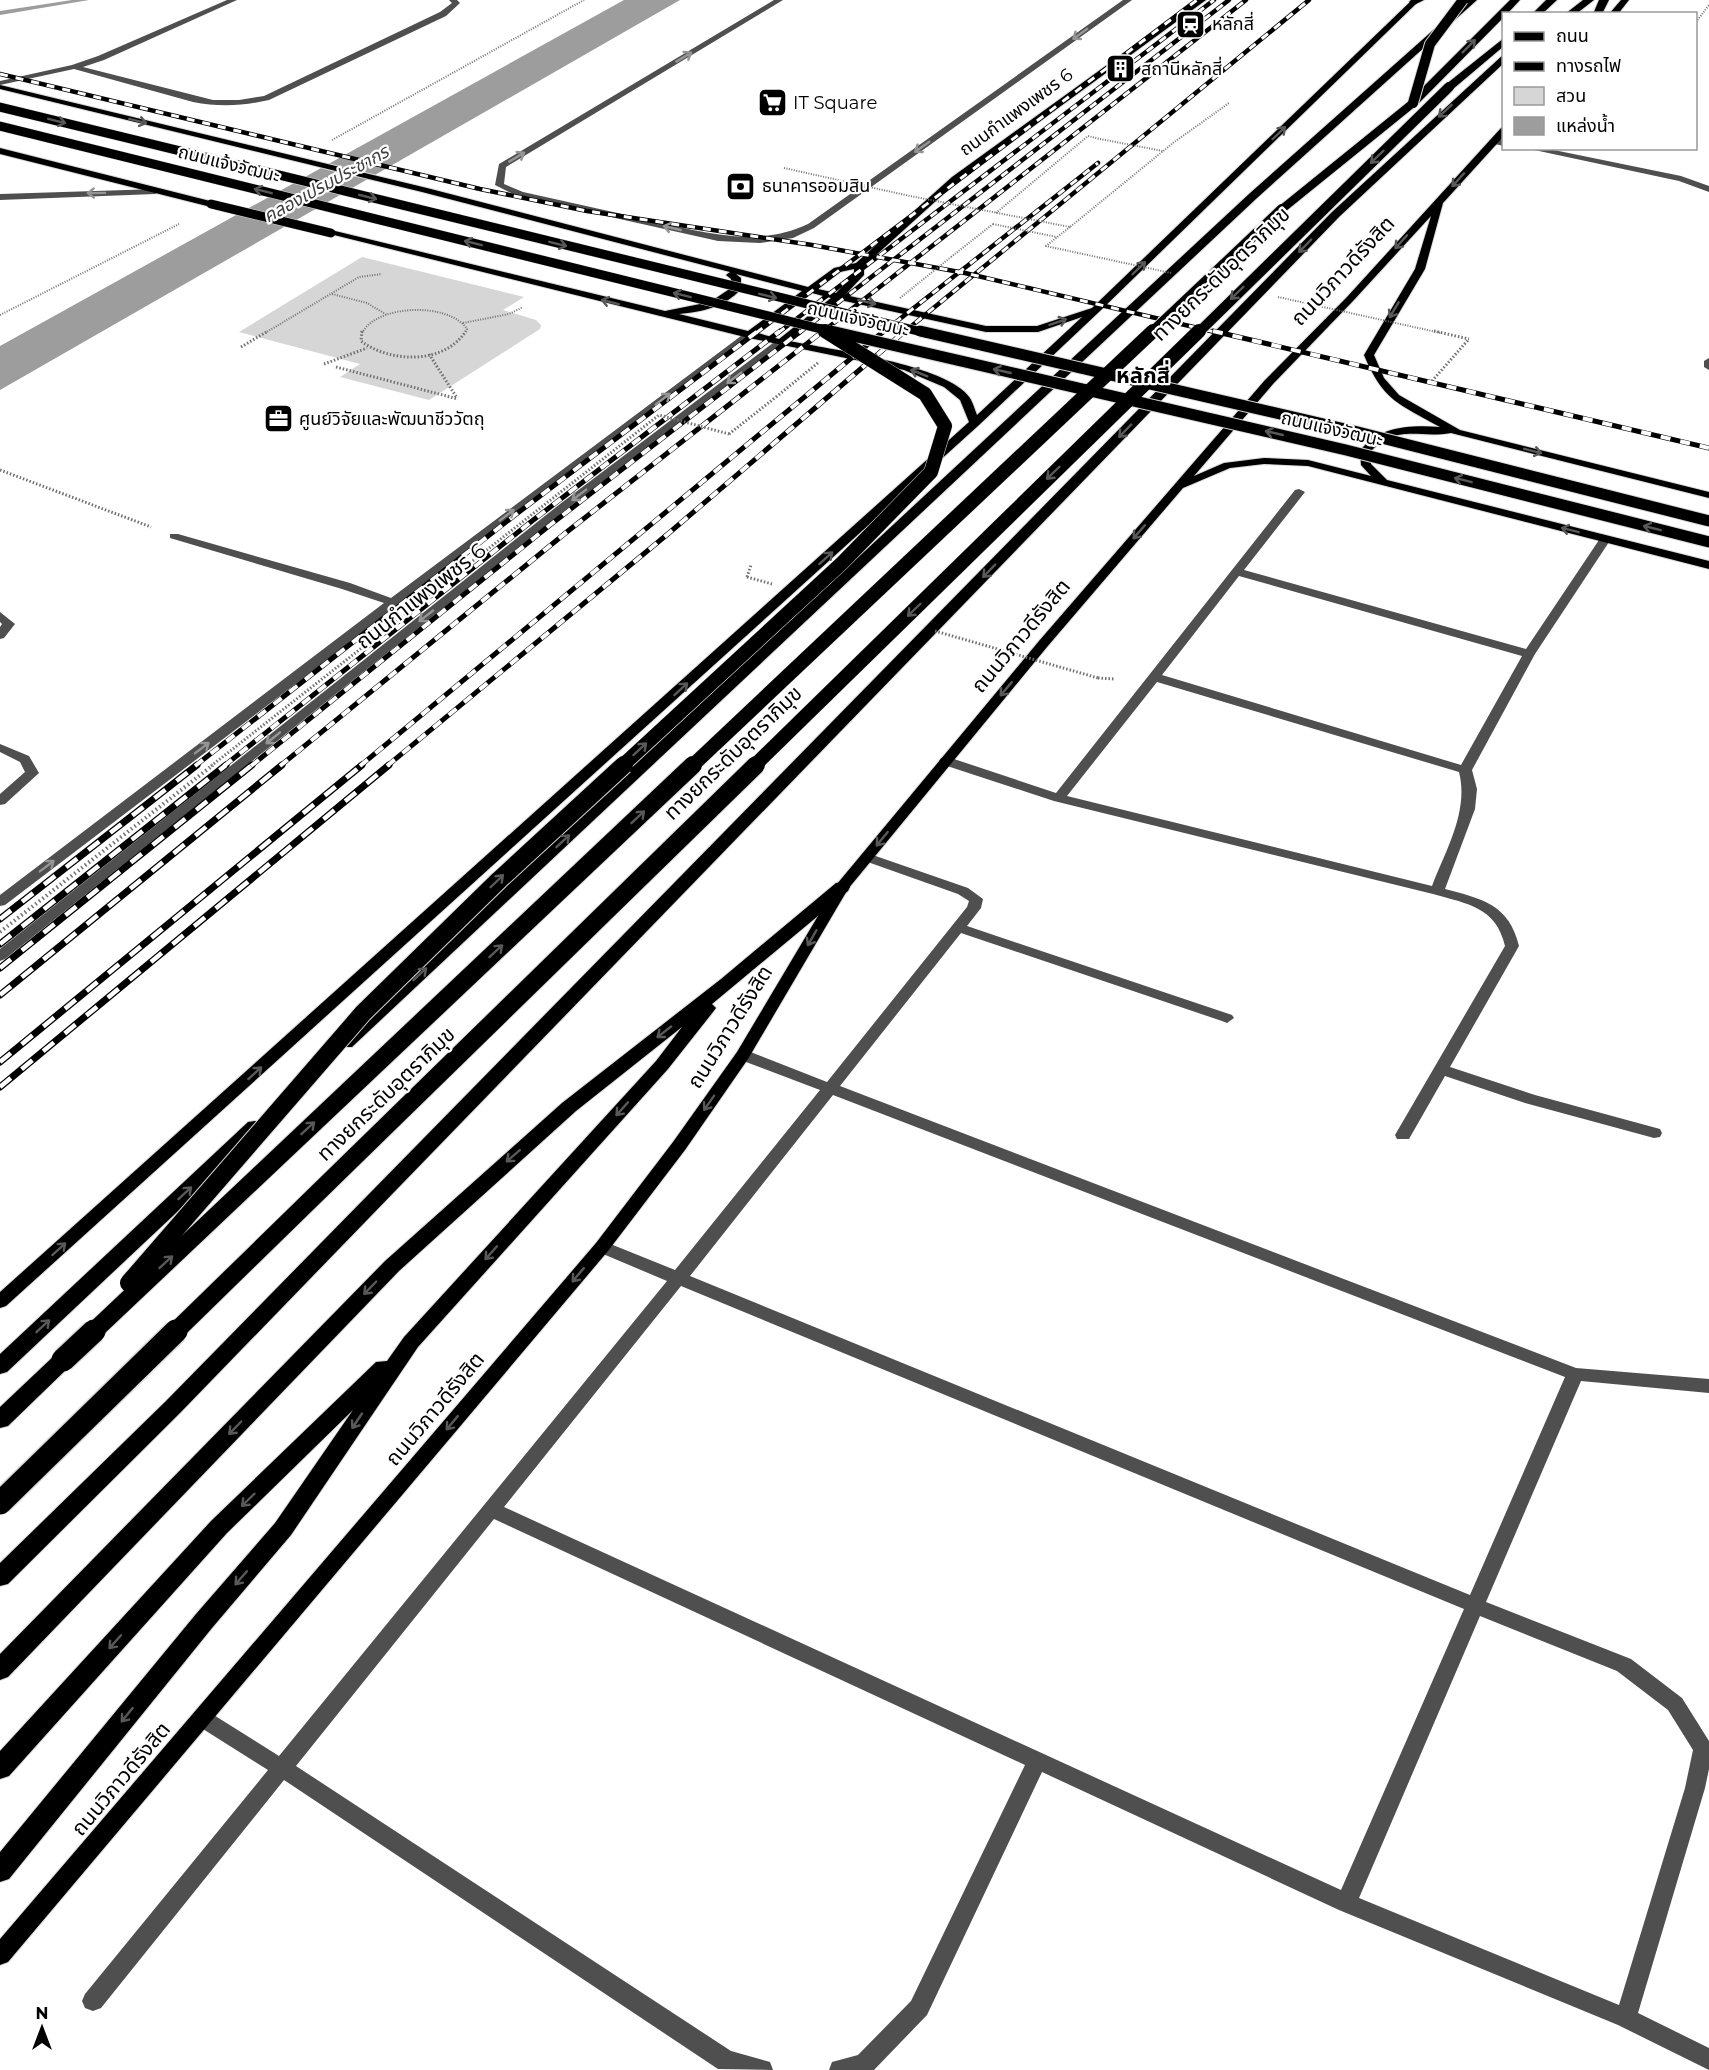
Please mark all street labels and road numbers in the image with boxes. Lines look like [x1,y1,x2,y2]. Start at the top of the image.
street label: ถนนกำแพงเพชร 6 [955,63,1077,161]
street label: ถนนแจ้งวัฒนะ [176,141,282,187]
street label: ทางยกระดับอุตราภิมุข [1147,201,1295,347]
street label: ถนนวิภาวดีรังสิต [1286,211,1400,330]
street label: ถนนแจ้งวัฒนะ [805,297,911,341]
street label: ถนนแจ้งวัฒนะ [1279,407,1385,451]
street label: ถนนกำแพงเพชร 6 [351,537,491,654]
street label: ถนนวิภาวดีรังสิต [966,574,1075,697]
street label: ทางยกระดับอุตราภิมุข [659,680,807,826]
street label: ถนนวิภาวดีรังสิต [682,961,777,1093]
street label: ทางยกระดับอุตราภิมุข [312,1021,460,1167]
street label: ถนนวิภาวดีรังสิต [380,1347,489,1470]
street label: ถนนวิภาวดีรังสิต [66,1717,175,1840]

